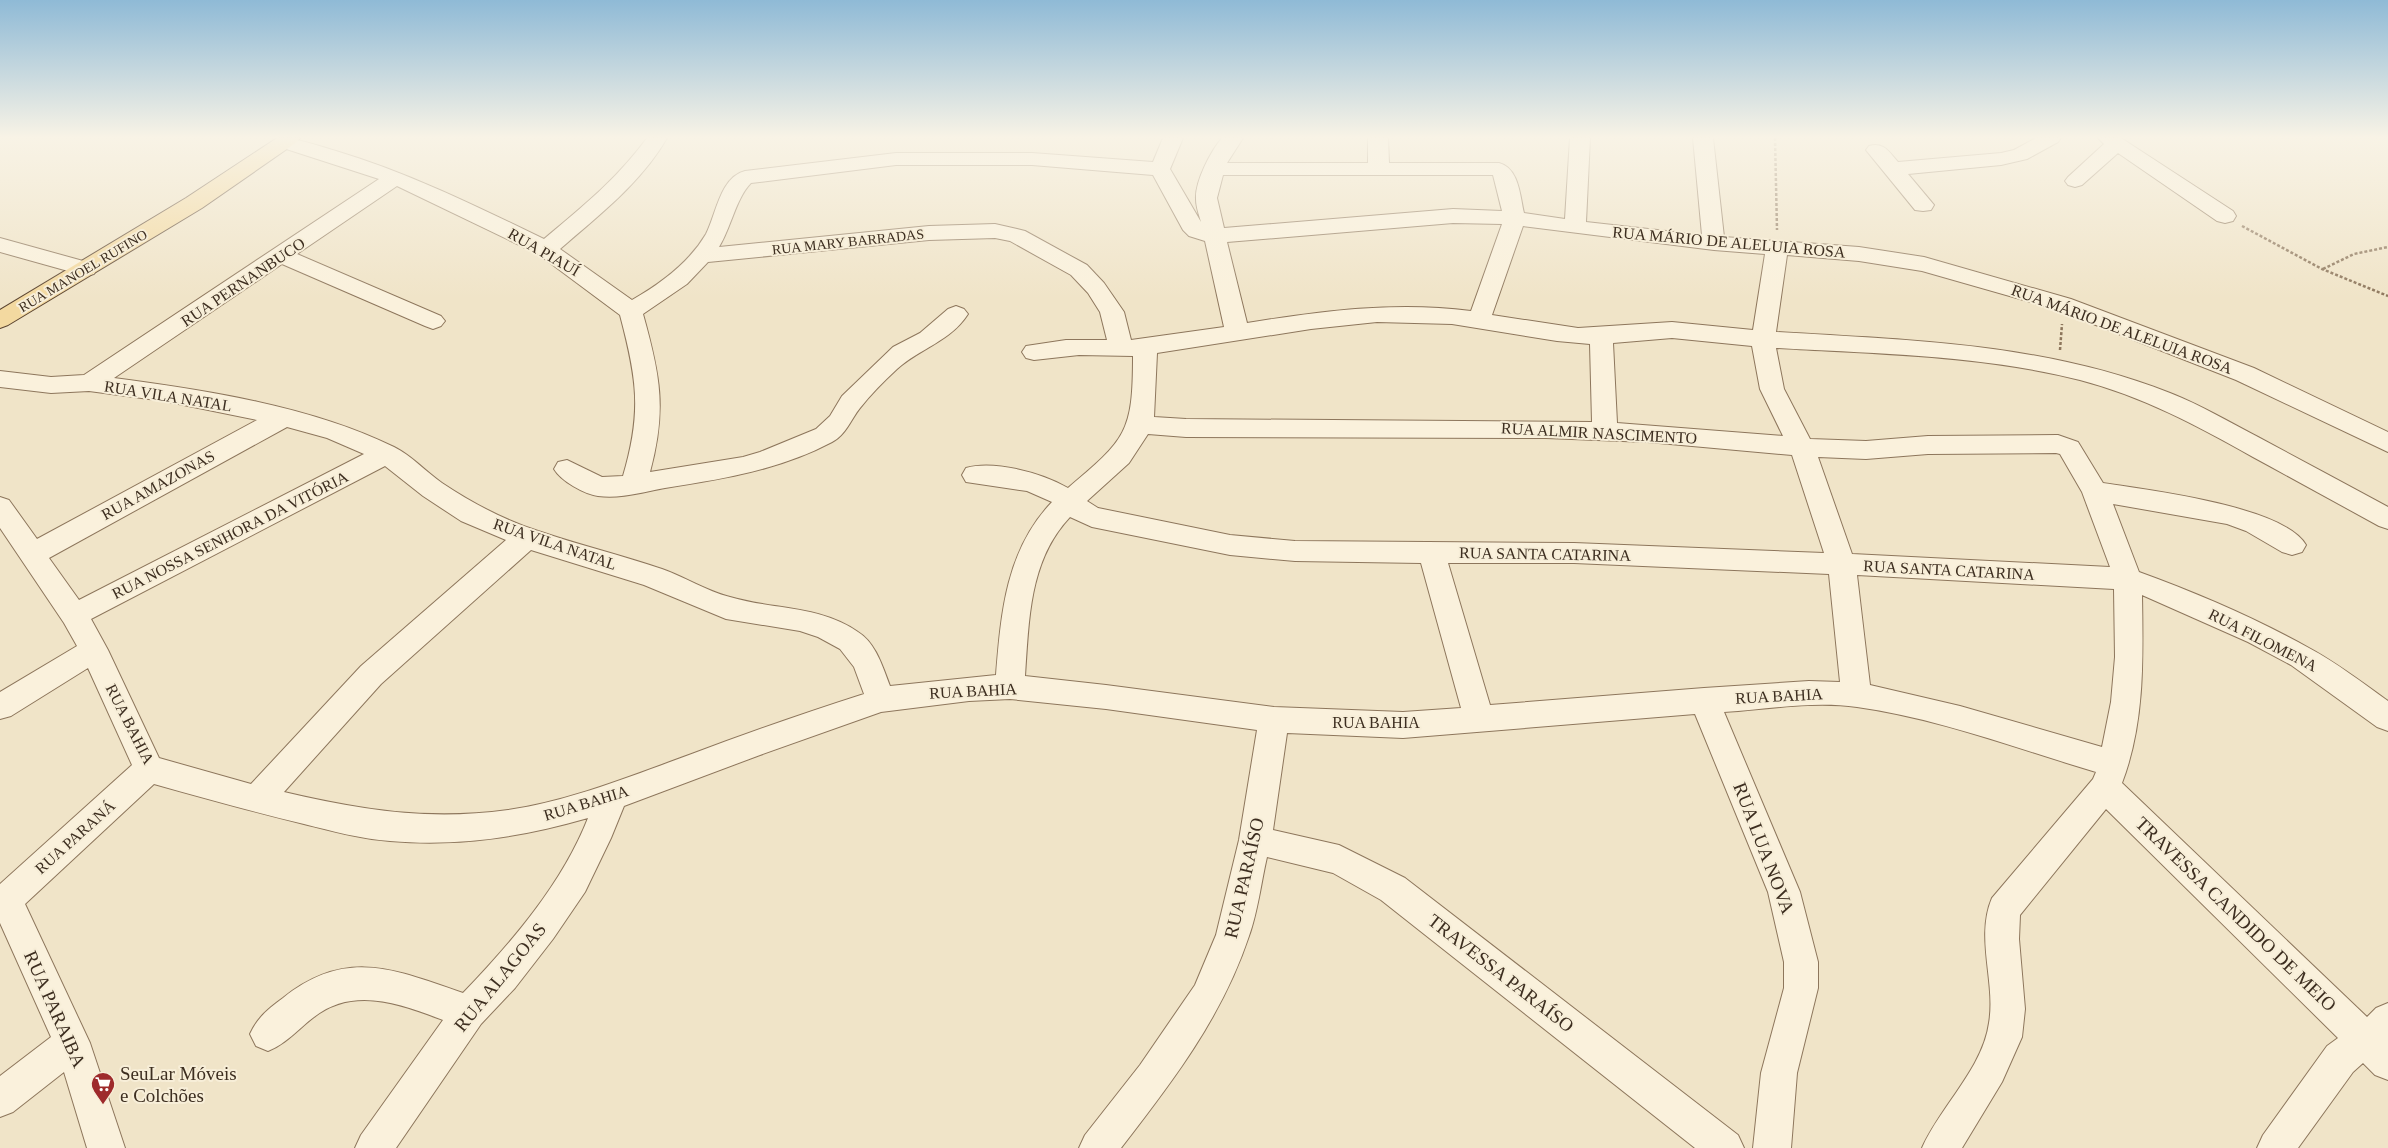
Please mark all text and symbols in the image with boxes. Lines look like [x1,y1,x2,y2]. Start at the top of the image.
street label: RUA MÁRIO DE ALELUIA ROSA [1612,222,1847,261]
street label: RUA PIAUÍ [505,224,583,279]
street label: RUA MANOEL RUFINO [16,227,150,315]
street label: RUA MARY BARRADAS [771,227,925,257]
street label: RUA PERNANBUCO [178,234,308,330]
street label: RUA MÁRIO DE ALELUIA ROSA [2009,280,2236,377]
street label: RUA VILA NATAL [103,378,233,414]
street label: RUA ALMIR NASCIMENTO [1501,419,1697,447]
street label: RUA AMAZONAS [98,447,218,523]
street label: RUA NOSSA SENHORA DA VITÓRIA [109,467,351,602]
street label: RUA VILA NATAL [491,515,619,573]
street label: RUA SANTA CATARINA [1459,544,1631,564]
street label: RUA SANTA CATARINA [1863,557,2036,583]
street label: RUA FILOMENA [2206,605,2321,675]
street label: RUA BAHIA [929,680,1018,702]
street label: RUA BAHIA [103,681,158,767]
street label: RUA BAHIA [1735,685,1824,707]
street label: RUA BAHIA [1332,714,1420,731]
street label: RUA LUA NOVA [1729,779,1799,917]
street label: RUA BAHIA [542,782,631,824]
street label: RUA PARANÁ [31,796,119,877]
street label: TRAVESSA CANDIDO DE MEIO [2131,813,2341,1015]
street label: RUA PARAÍSO [1220,816,1268,940]
street label: TRAVESSA PARAÍSO [1424,910,1578,1036]
street label: RUA ALAGOAS [450,918,550,1036]
street label: RUA PARAIBA [20,947,90,1071]
place label: SeuLar Móveis e Colchões [120,1063,237,1106]
supermarket icon: SeuLar Móveis e Colchões [90,1071,116,1105]

